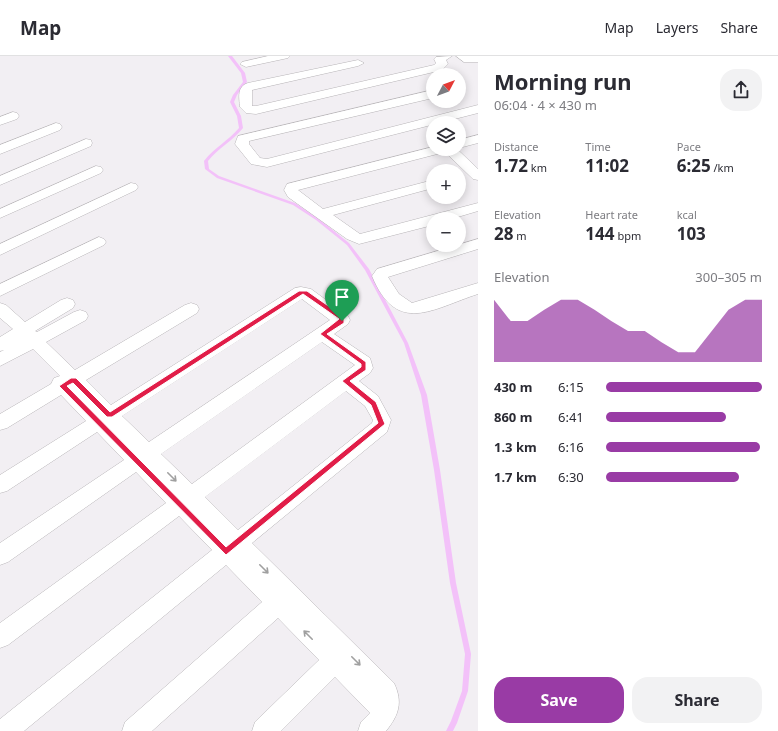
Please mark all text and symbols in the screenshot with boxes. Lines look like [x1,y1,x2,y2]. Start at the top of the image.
text: Map [20,15,61,41]
text: Map [605,18,634,37]
text: Layers [656,18,698,37]
text: Share [720,18,758,37]
text: Morning run [494,66,632,96]
north arrow [426,68,466,108]
map controls [426,68,466,252]
button: share [720,69,762,111]
text: 06:04 · 4 × 430 m [494,96,597,114]
button: layers [426,116,466,156]
text: Distance [494,139,539,154]
text: Time [585,139,611,154]
text: Pace [677,139,701,154]
text: 1.72 [494,154,528,177]
text: 11:02 [585,154,629,177]
text: 6:25 [677,154,711,177]
text: km [528,160,547,175]
text: /km [711,160,734,175]
button: + [426,164,466,204]
text: Elevation [494,207,541,222]
text: Heart rate [585,207,638,222]
text: kcal [677,207,697,222]
button: − [426,212,466,252]
text: 28 [494,222,513,245]
text: 144 [585,222,615,245]
text: 103 [677,222,706,245]
text: m [513,228,527,243]
text: bpm [615,228,641,243]
text: Elevation [494,268,550,286]
text: 300–305 m [695,268,762,286]
pin [325,280,359,321]
icon: arrive [331,286,353,308]
text: 430 m [494,378,532,396]
text: 6:15 [558,378,584,396]
text: 860 m [494,408,532,426]
text: 6:41 [558,408,584,426]
text: 1.3 km [494,438,537,456]
text: 6:16 [558,438,584,456]
text: 1.7 km [494,468,537,486]
text: 6:30 [558,468,584,486]
one-way arrow [167,472,177,482]
one-way arrow [259,564,269,574]
one-way arrow [303,630,313,640]
one-way arrow [351,656,361,666]
button: Save [494,677,624,723]
button: Share [632,677,762,723]

